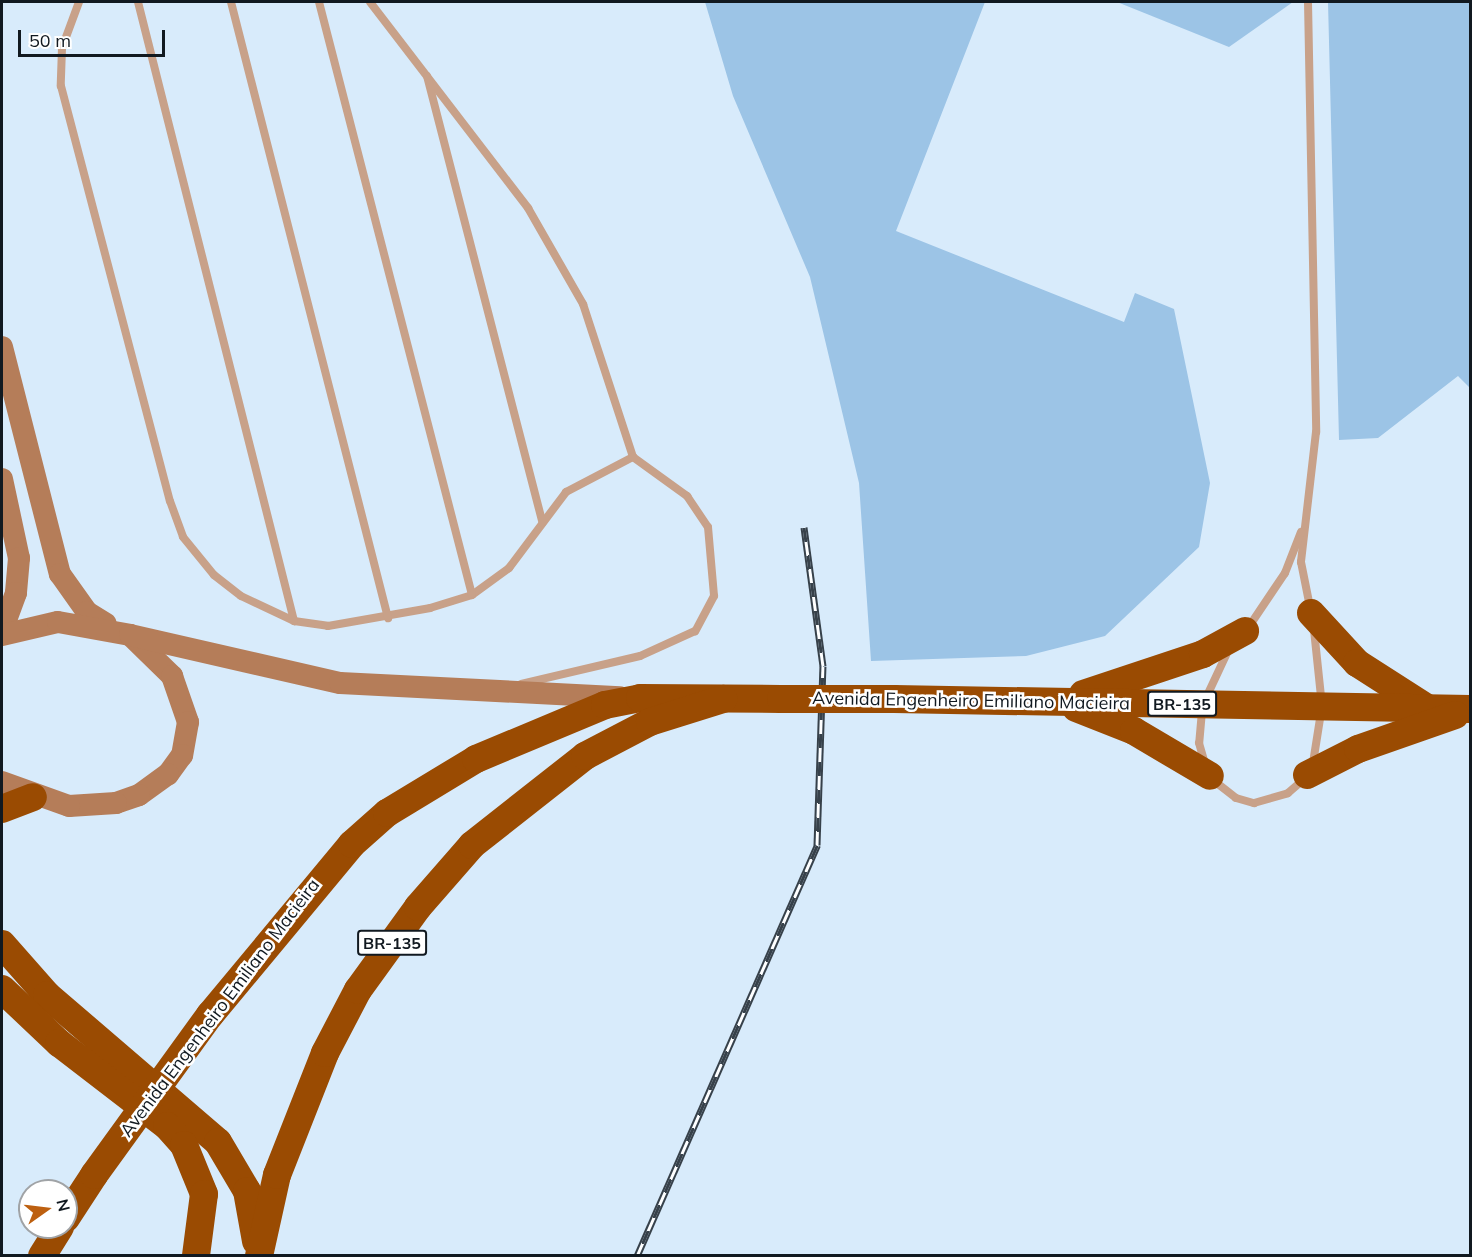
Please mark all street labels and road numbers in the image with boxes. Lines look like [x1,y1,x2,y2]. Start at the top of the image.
street label: Avenida Engenheiro Emiliano Macieira [812,687,1130,715]
road number: BR-135 [1146,691,1218,717]
street label: Avenida Engenheiro Emiliano Macieira [116,875,324,1141]
road number: BR-135 [356,930,428,956]

